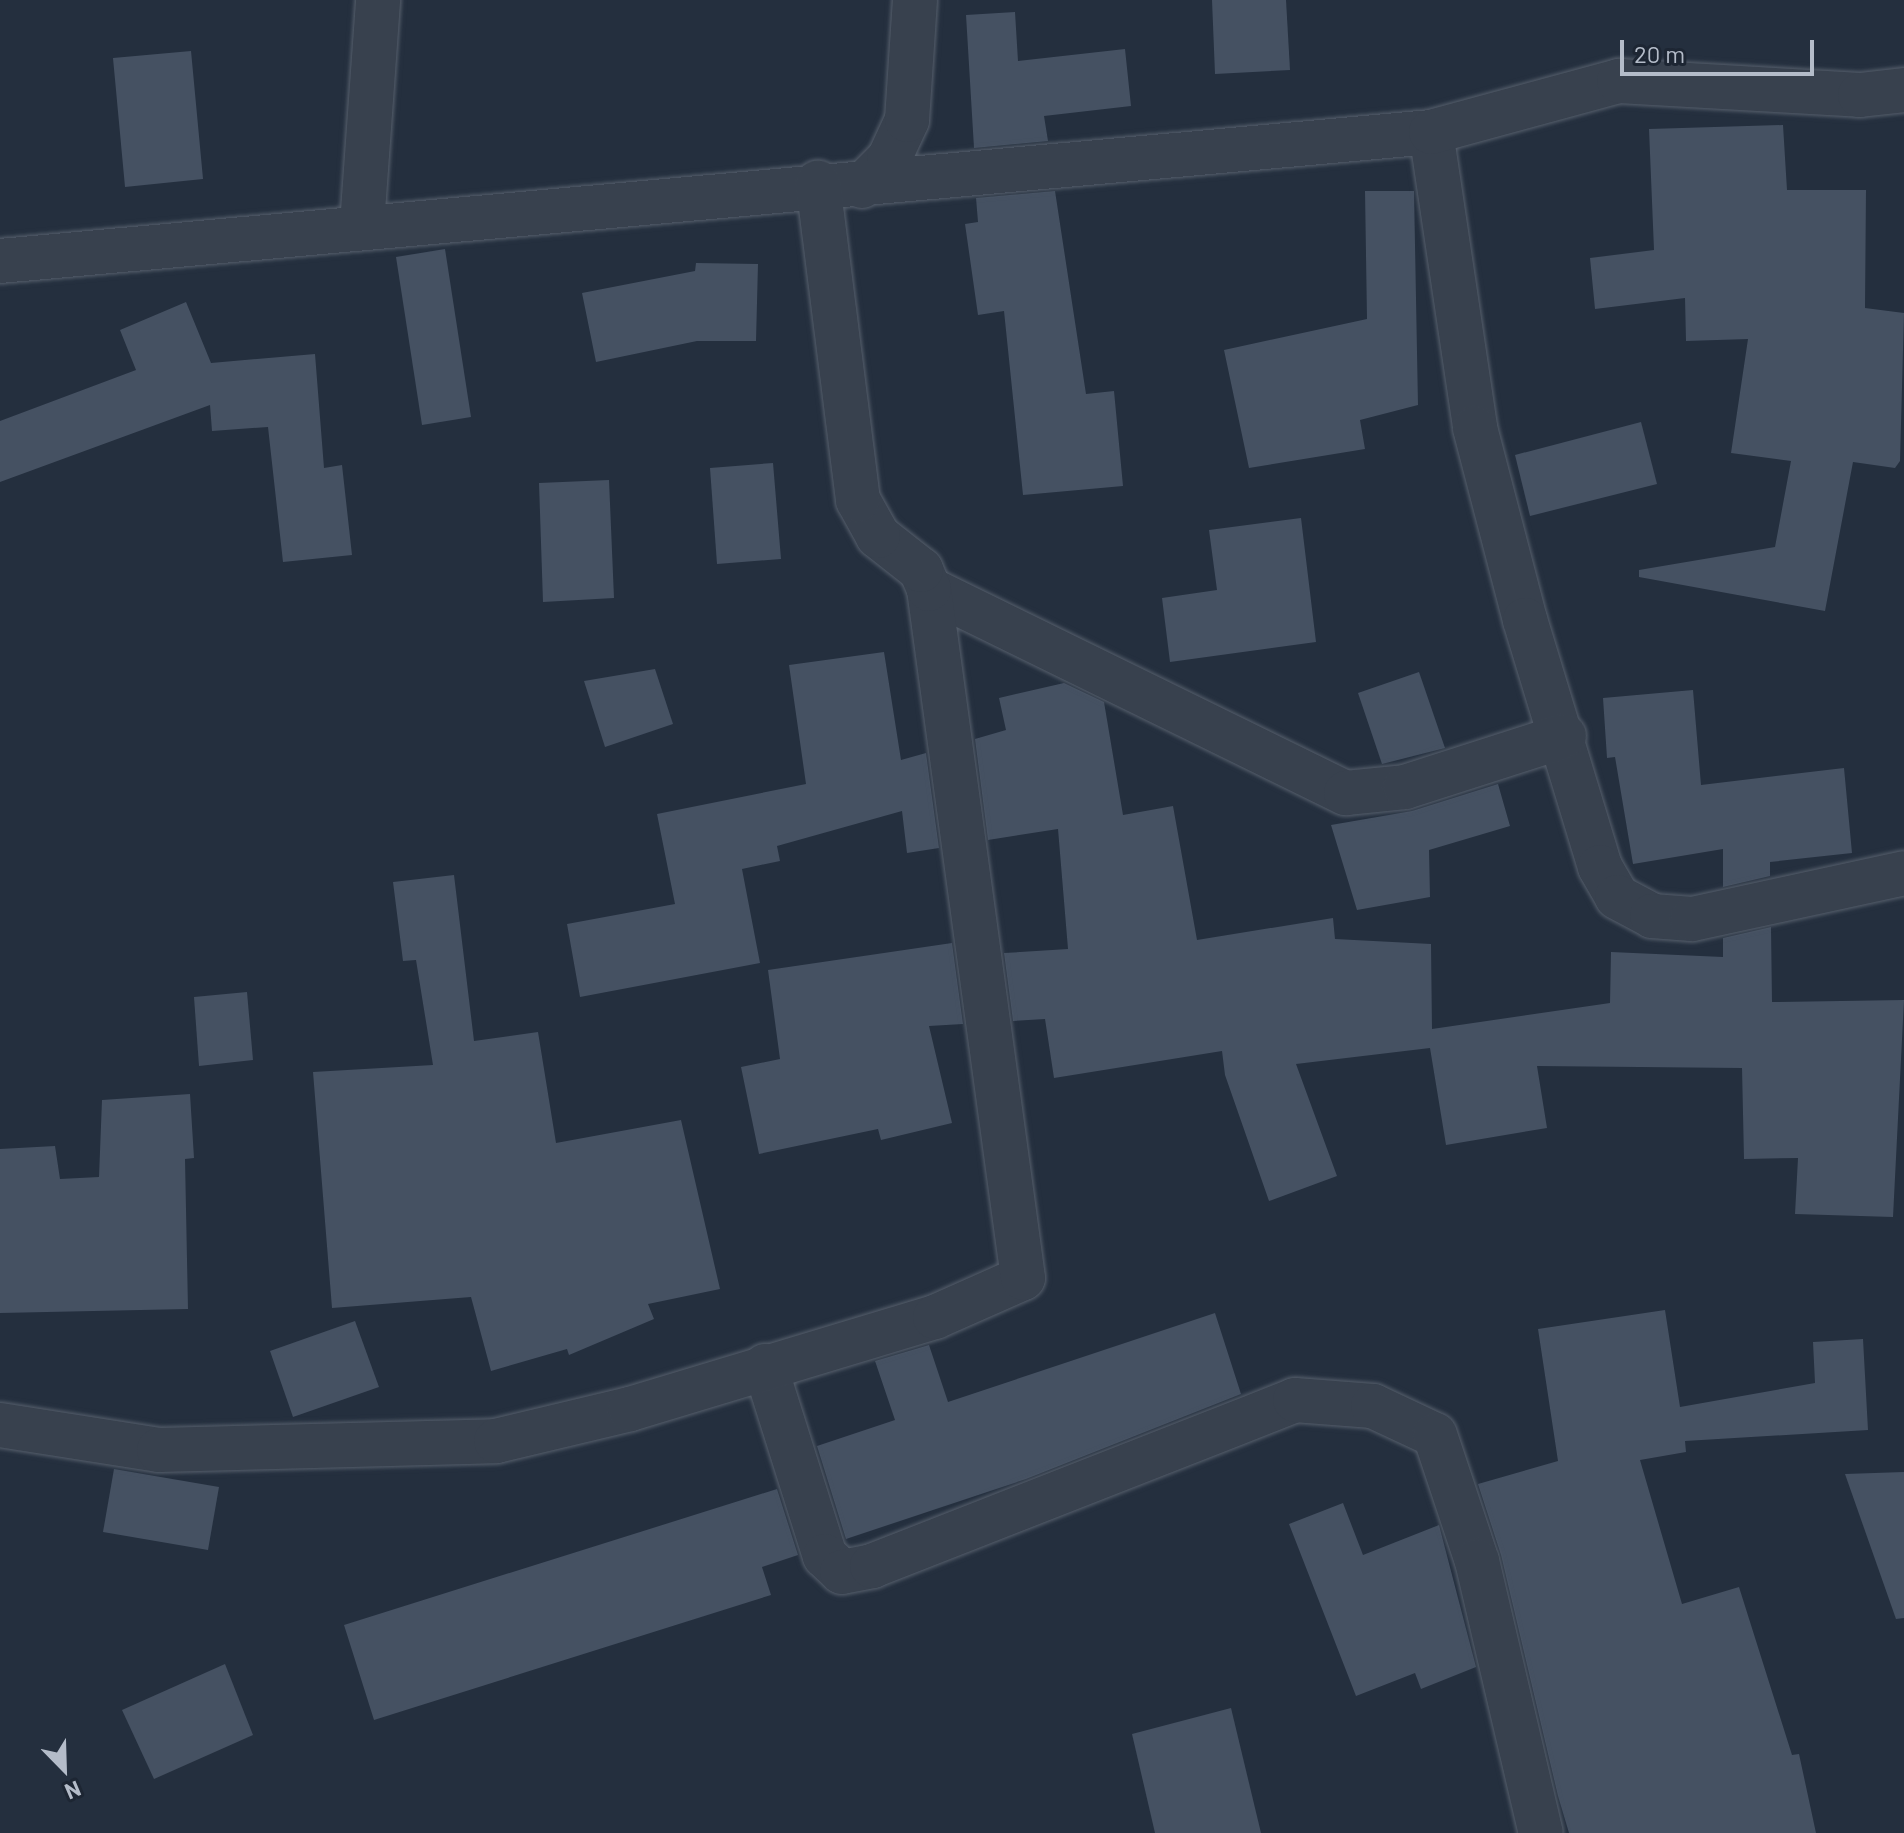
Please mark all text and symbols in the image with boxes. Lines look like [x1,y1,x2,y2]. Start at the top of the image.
scale bar [1624,24,1818,74]
text: 20 m [1634,39,1685,68]
north arrow [24,1729,104,1809]
text: N [62,1776,85,1806]

